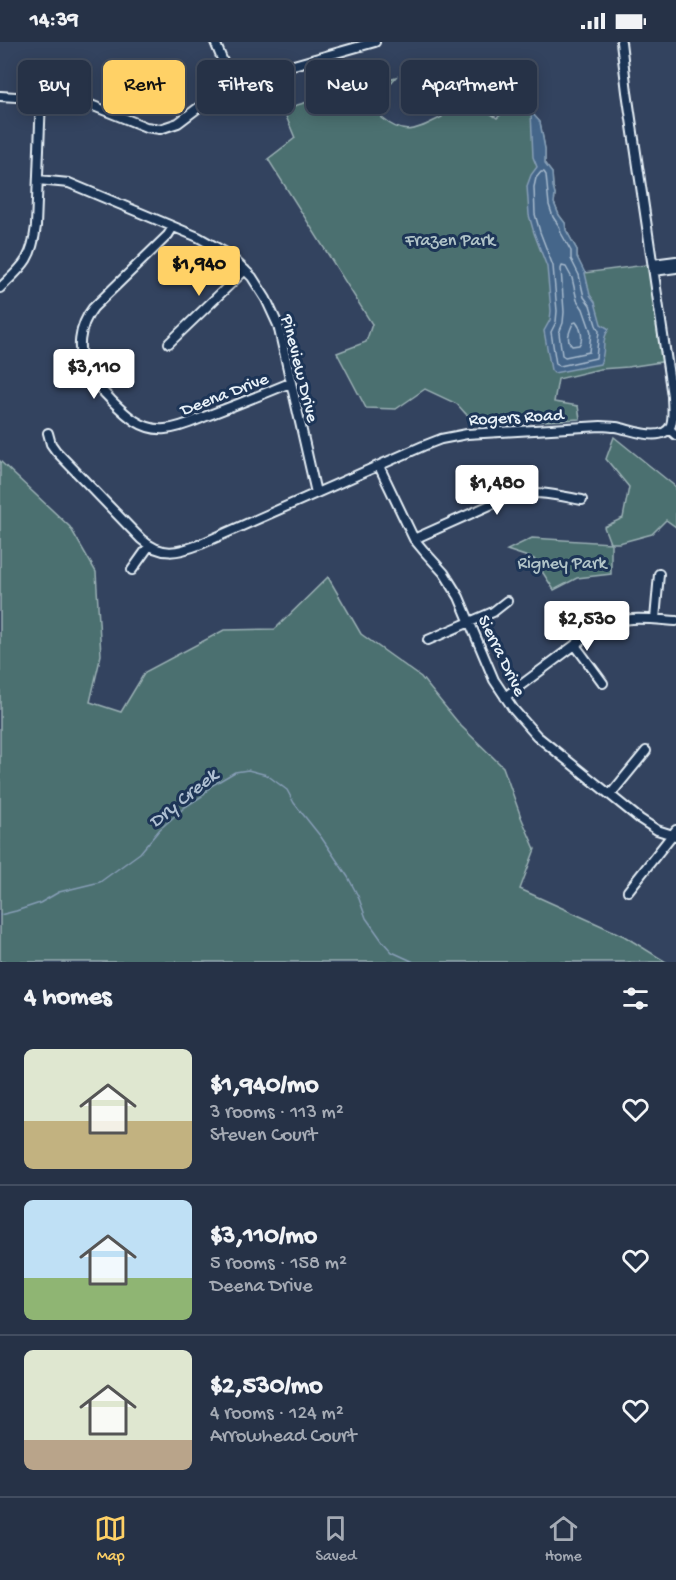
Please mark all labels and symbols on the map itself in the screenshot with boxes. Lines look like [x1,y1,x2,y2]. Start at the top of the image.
park label: Frazen Park [404,231,497,252]
pin: $1,940 [150,246,248,297]
street label: Pineview Drive [275,312,322,425]
pin: $3,110 [45,349,143,400]
street label: Deena Drive [177,369,272,422]
street label: Rogers Road [468,405,565,431]
pin: $1,480 [448,465,546,516]
park label: Rigney Park [518,554,608,575]
pin: $2,530 [538,601,636,652]
street label: Sierra Drive [472,612,530,701]
water label: Dry Creek [145,764,225,835]

